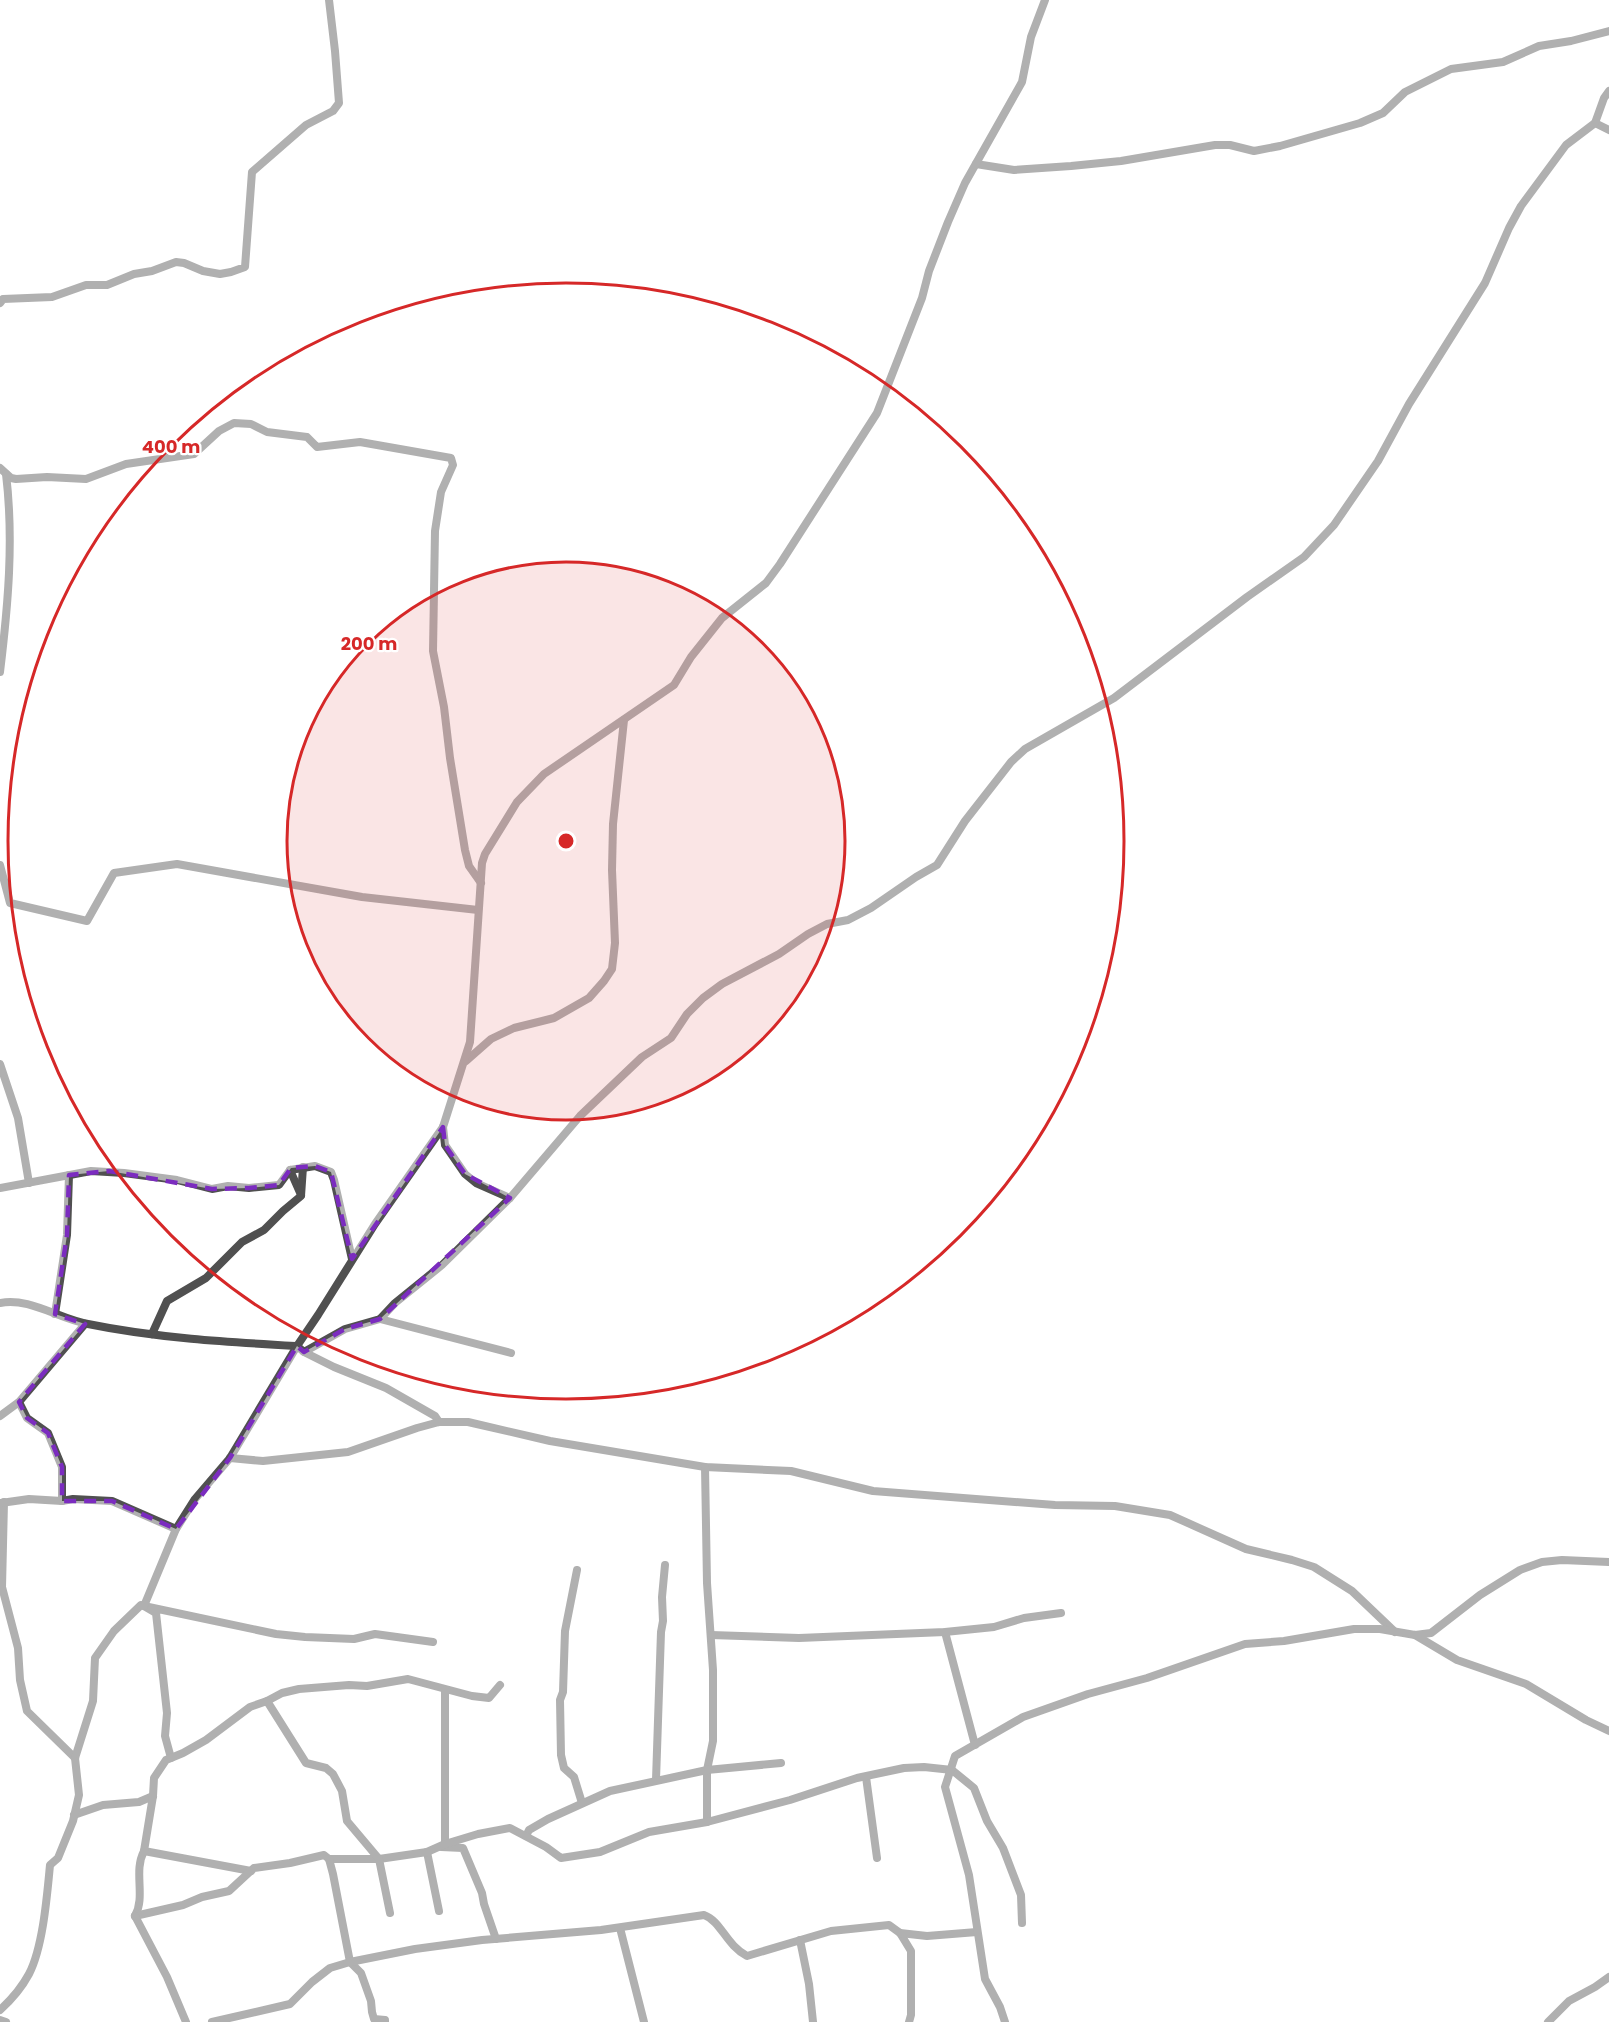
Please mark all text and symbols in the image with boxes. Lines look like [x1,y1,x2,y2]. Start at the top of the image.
text: 400 m [142,434,200,459]
text: 200 m [341,631,397,656]
centre of rings [556,831,576,851]

